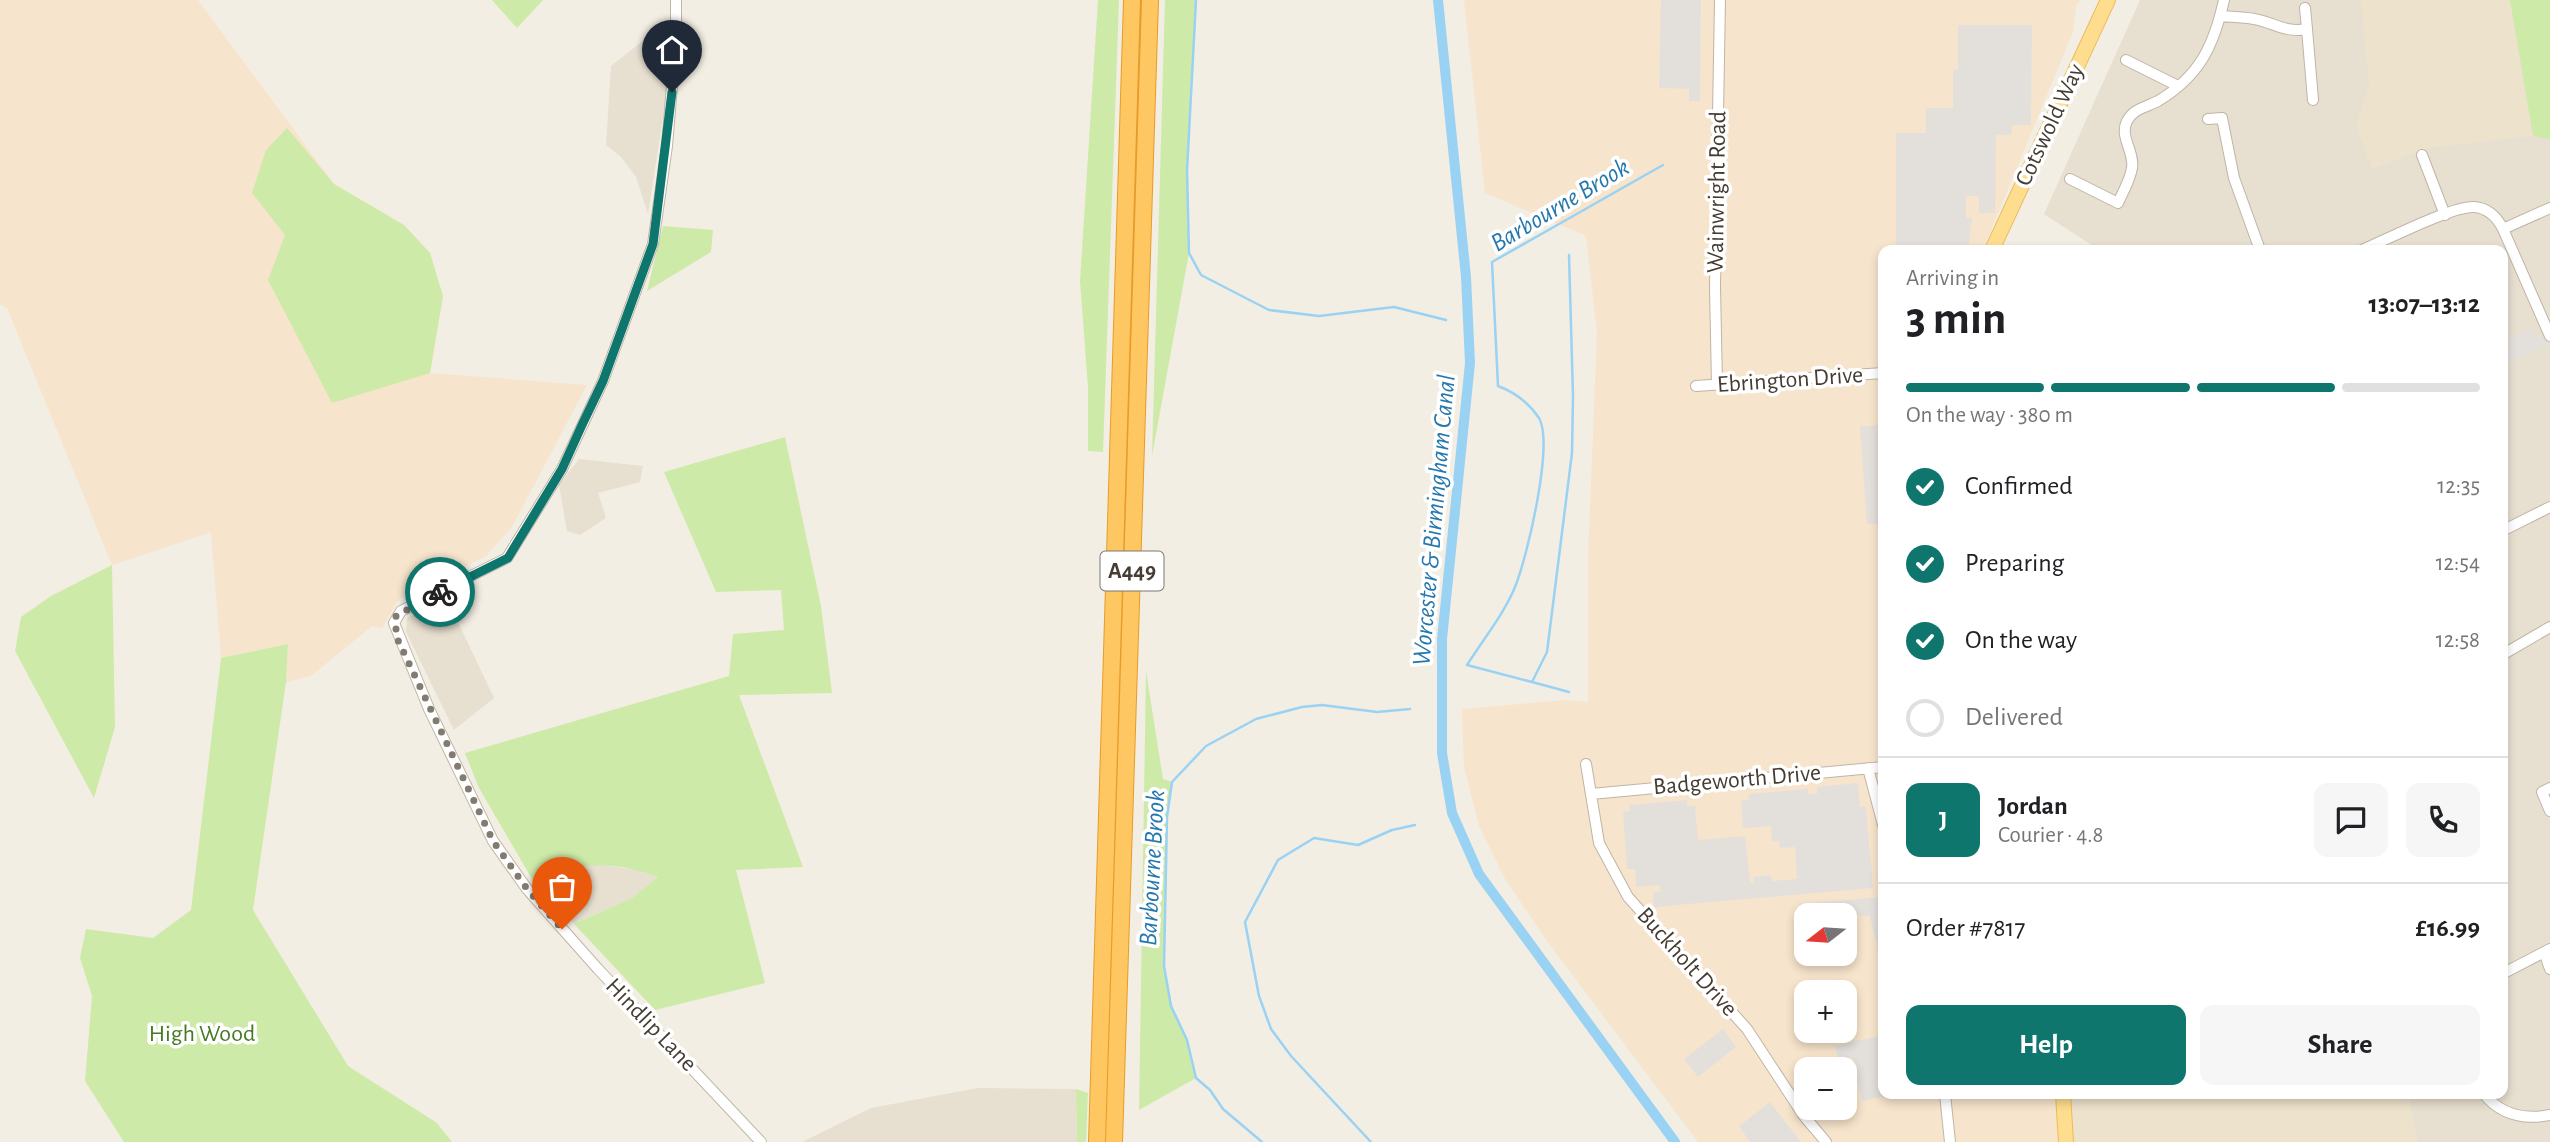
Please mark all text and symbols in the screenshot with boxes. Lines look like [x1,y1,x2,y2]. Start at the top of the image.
pin [642,20,702,92]
icon: home [653,31,691,69]
street label: Cotswold Way [2011,60,2089,190]
street label: Wainwright Road [1704,111,1730,273]
water label: Barbourne Brook [1486,154,1634,256]
text: Arriving in [1906,267,1999,290]
text: 13:07–13:12 [2369,291,2480,317]
text: 3 min [1906,296,2006,342]
street label: Ebrington Drive [1716,363,1864,397]
water label: Worcester & Birmingham Canal [1408,373,1460,667]
text: On the way · 380 m [1906,404,2073,427]
icon: check [1906,468,1944,506]
text: Confirmed [1965,473,2073,499]
text: 12:35 [2437,475,2480,498]
icon: check [1906,545,1944,583]
text: Preparing [1965,550,2064,576]
road number: A449 [1100,552,1164,590]
text: 12:54 [2436,552,2480,575]
courier [405,557,475,627]
icon: bike [421,573,459,611]
icon: check [1906,622,1944,660]
text: On the way [1965,627,2077,653]
text: 12:58 [2436,629,2480,652]
text: Delivered [1965,704,2063,730]
street label: Badgeworth Drive [1652,761,1822,799]
button: chat [2314,783,2388,857]
button: phone [2406,783,2480,857]
water label: Barbourne Brook [1135,789,1169,947]
text: Jordan [1998,793,2068,819]
text: J [1939,807,1947,833]
text: Courier · 4.8 [1998,824,2103,847]
pin [532,857,592,929]
icon: bag [543,868,581,906]
street label: Buckholt Drive [1632,903,1742,1021]
north arrow [1794,903,1857,966]
map controls [1794,903,1857,1120]
text: Order #7817 [1906,915,2025,941]
text: £16.99 [2415,915,2480,941]
street label: Hindlip Lane [601,974,701,1076]
button: + [1794,980,1857,1043]
button: Help [1906,1005,2186,1085]
button: Share [2200,1005,2480,1085]
park label: High Wood [149,1022,255,1046]
button: − [1794,1057,1857,1120]

